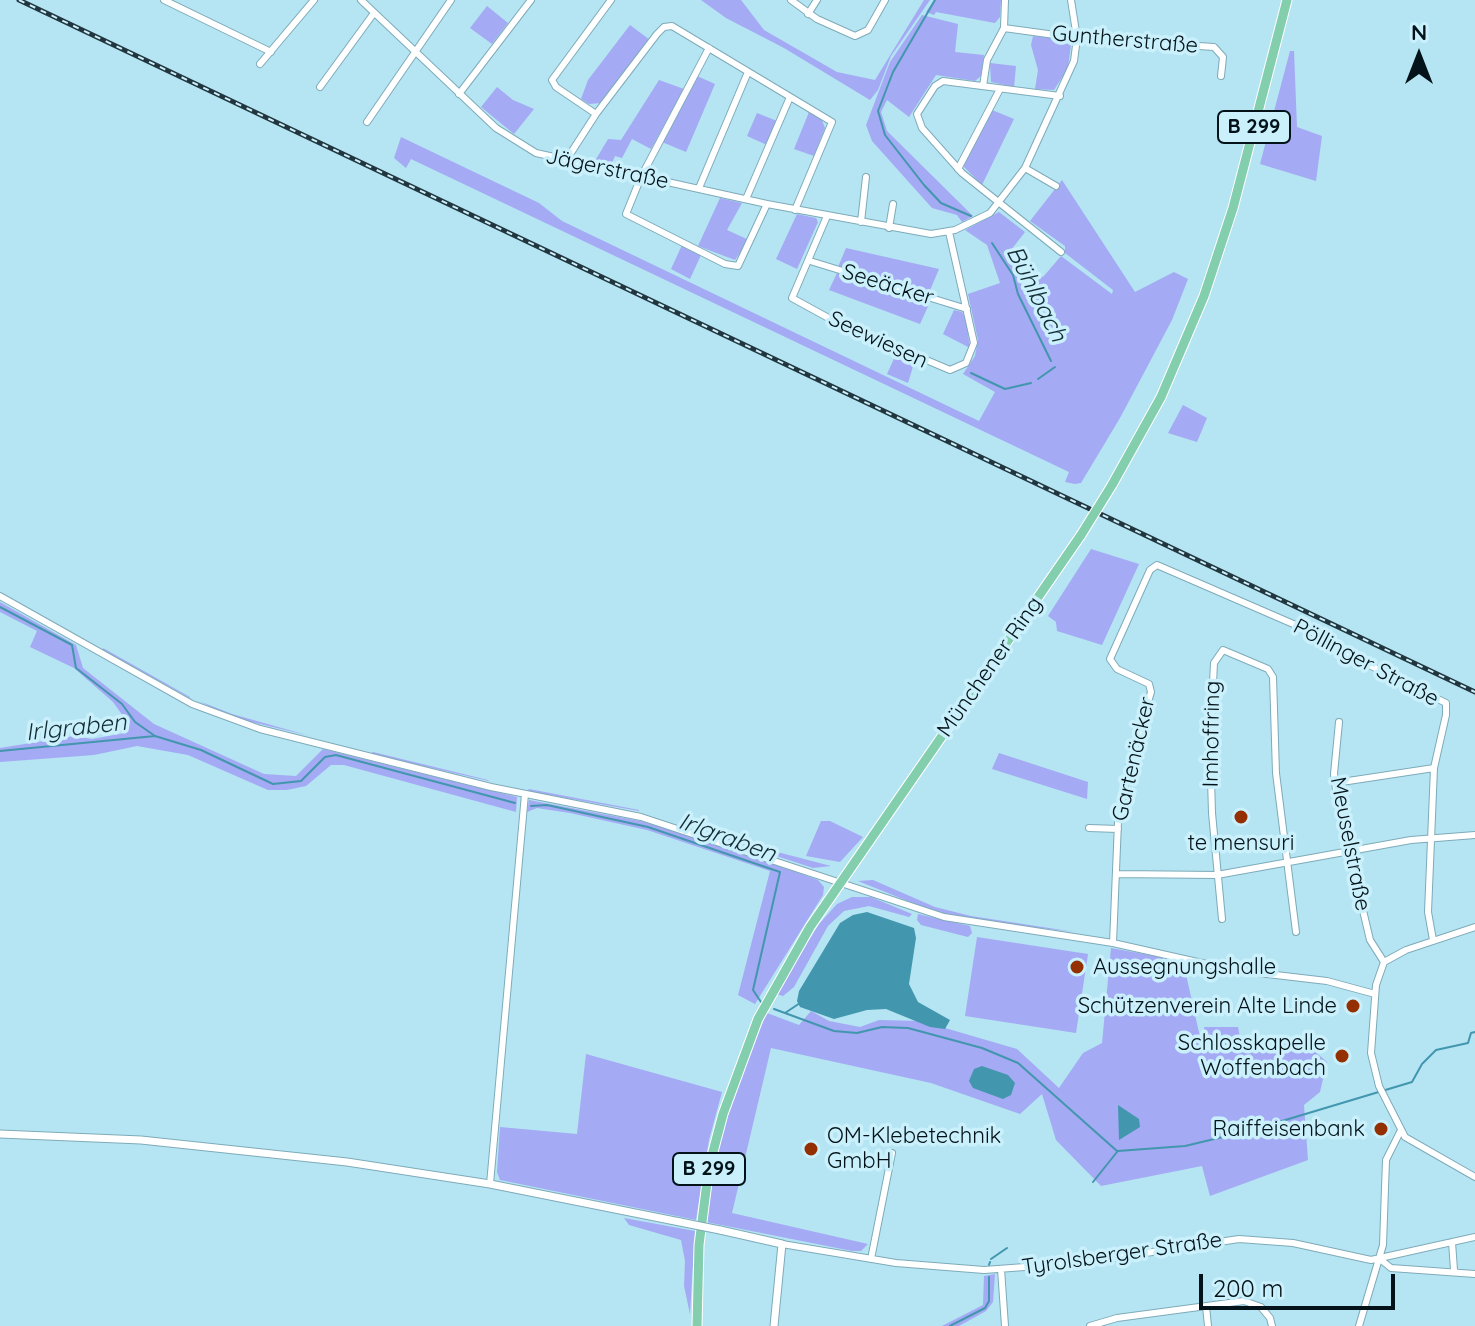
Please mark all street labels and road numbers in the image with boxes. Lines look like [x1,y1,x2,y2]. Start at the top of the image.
street label: Guntherstraße [1051,20,1199,60]
road number: B 299 [1218,111,1290,143]
street label: Jägerstraße [543,143,671,195]
street label: Seeäcker [839,259,937,311]
street label: Seewiesen [824,306,932,374]
street label: Münchener Ring [932,592,1048,742]
street label: Pöllinger Straße [1289,613,1443,713]
street label: Imhoffring [1198,680,1226,788]
street label: Gartenäcker [1107,694,1161,824]
street label: Meuselstraße [1324,775,1376,913]
road number: B 299 [673,1153,745,1185]
street label: Tyrolsberger Straße [1020,1227,1224,1281]

